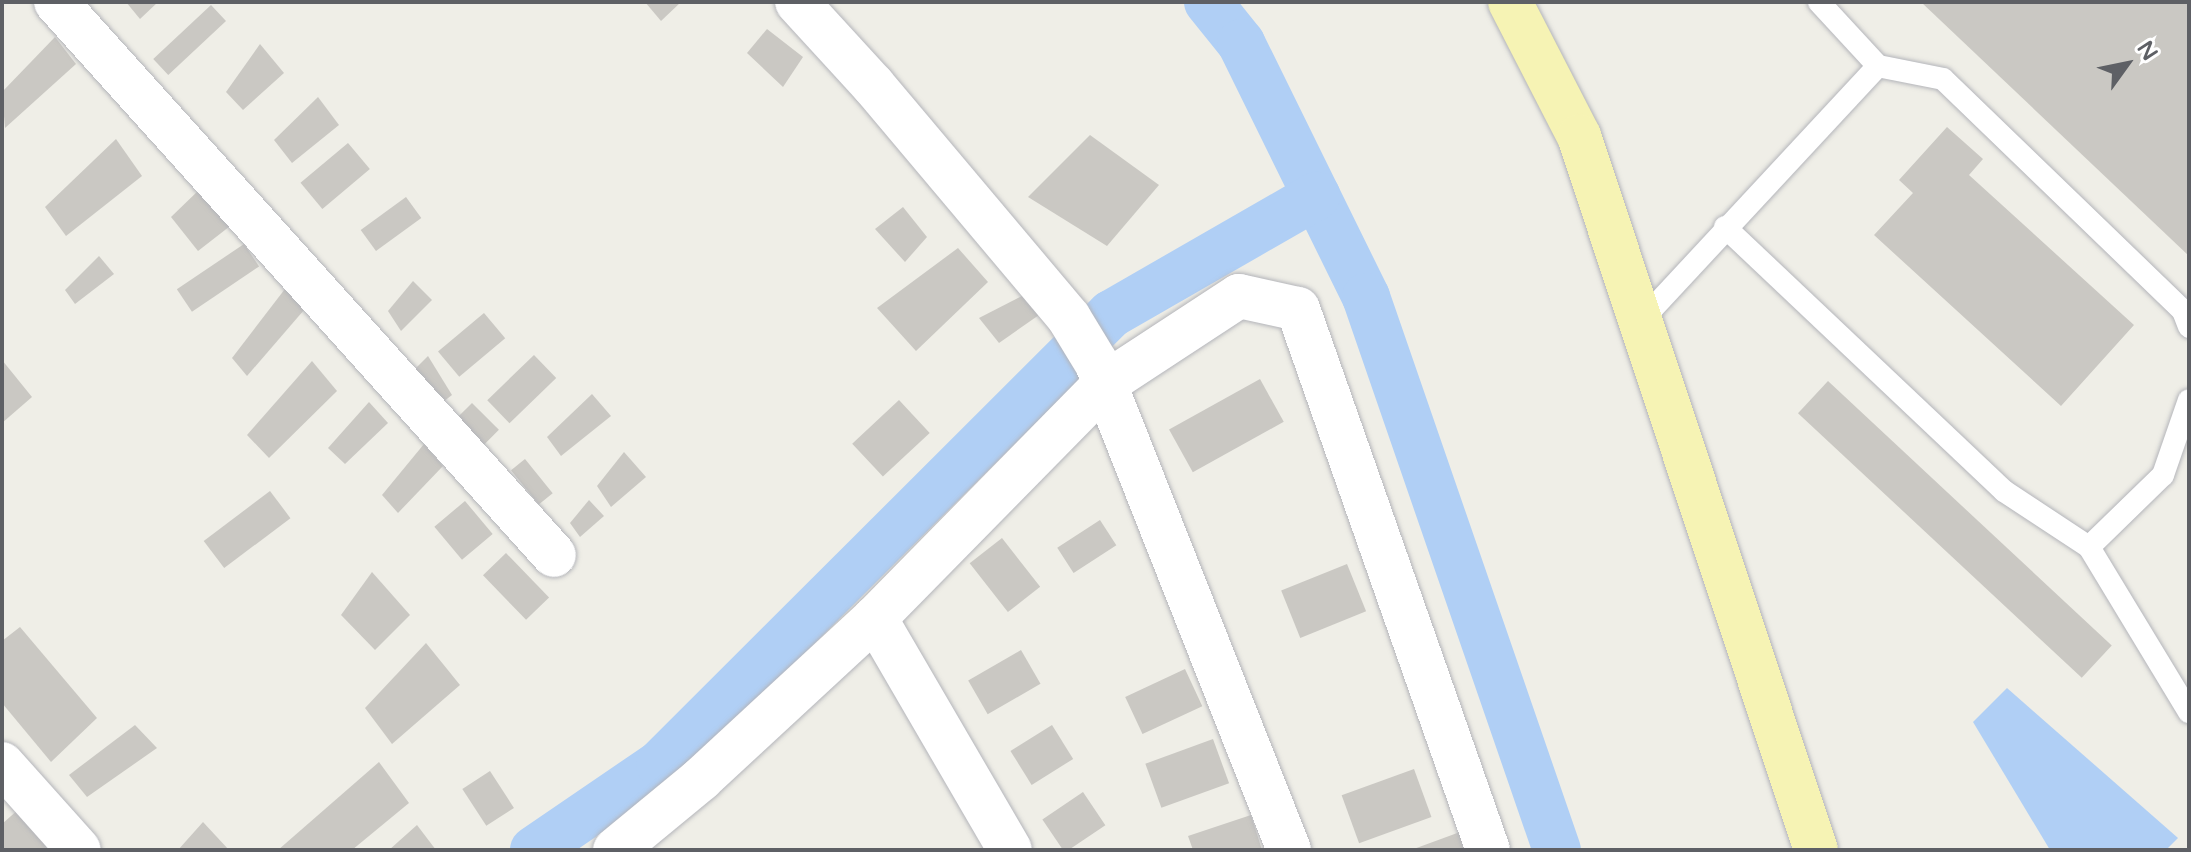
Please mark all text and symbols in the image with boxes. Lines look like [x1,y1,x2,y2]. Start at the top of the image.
north arrow [2087,24,2167,104]
text: N [2131,36,2163,65]

